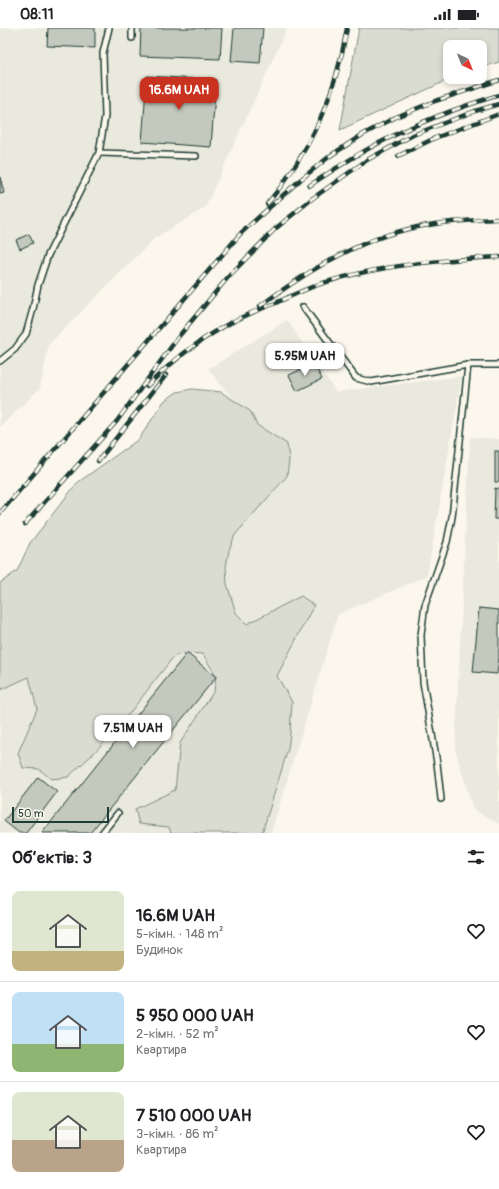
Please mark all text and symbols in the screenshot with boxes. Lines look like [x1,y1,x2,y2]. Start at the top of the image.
text: 08:11 [20,5,54,24]
north arrow [443,40,487,84]
map controls [443,40,487,84]
pin: 16.6M UAH [133,77,225,111]
text: 16.6M UAH [149,82,209,98]
pin: 5.95M UAH [259,343,351,377]
text: 5.95M UAH [274,348,336,364]
pin: 7.51M UAH [87,715,179,749]
text: 7.51M UAH [103,720,163,736]
scale bar [12,805,109,824]
text: 50 m [18,807,44,820]
icon: filters [465,846,487,868]
text: Об’єктів: 3 [12,847,92,868]
text: 16.6M UAH [136,905,215,926]
icon: home [44,907,92,955]
icon: heart [465,920,487,942]
text: 5-кімн. · 148 m² [136,926,223,942]
text: Будинок [136,942,183,958]
text: 5 950 000 UAH [136,1005,254,1026]
icon: home [44,1008,92,1056]
icon: heart [465,1021,487,1043]
text: 2-кімн. · 52 m² [136,1026,219,1042]
text: Квартира [136,1042,187,1058]
text: 7 510 000 UAH [136,1105,251,1126]
icon: home [44,1108,92,1156]
icon: heart [465,1121,487,1143]
text: 3-кімн. · 86 m² [136,1126,219,1142]
text: Квартира [136,1142,187,1158]

